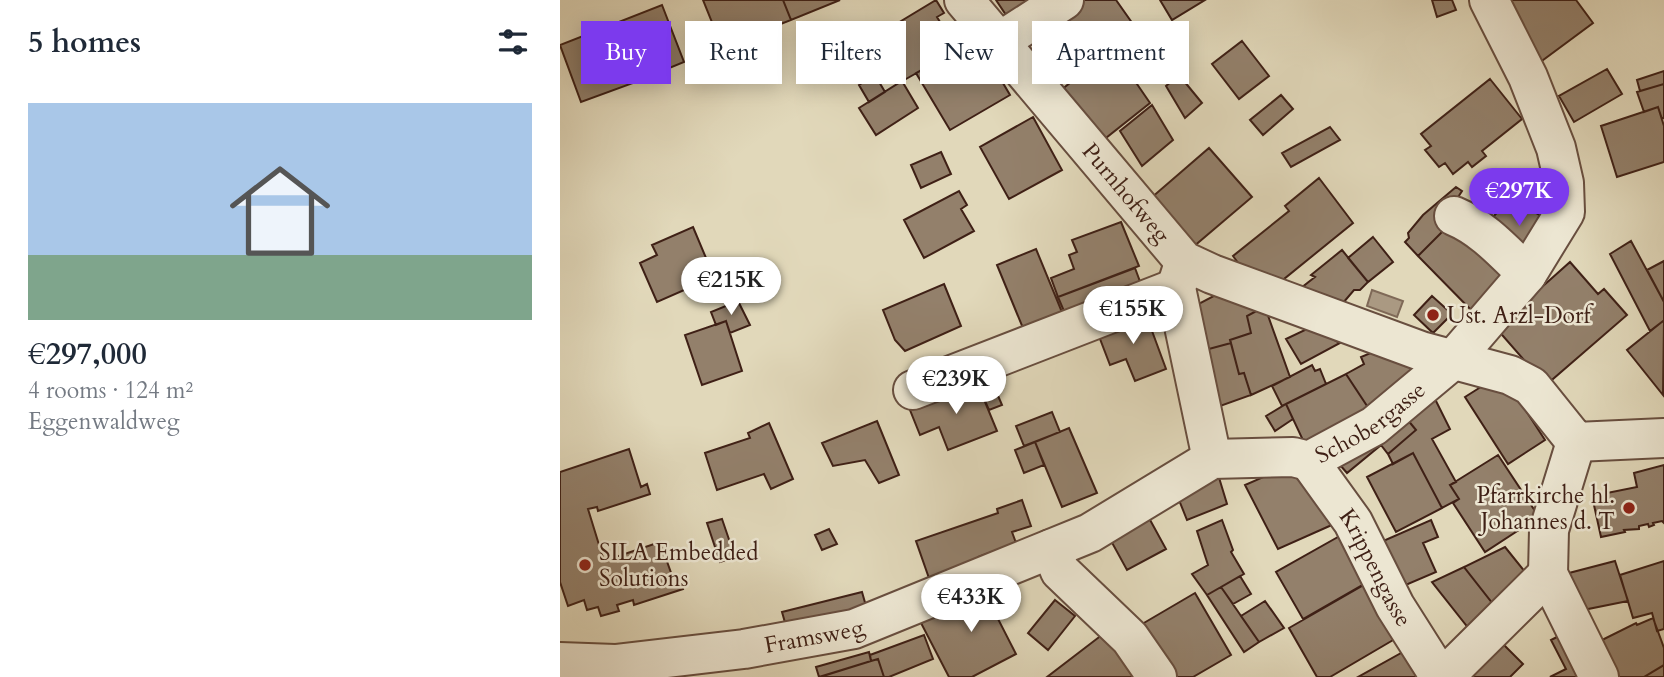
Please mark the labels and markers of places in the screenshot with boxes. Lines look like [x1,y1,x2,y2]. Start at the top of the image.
pin: €297K [1470,168,1568,228]
pin: €215K [682,258,780,317]
pin: €155K [1084,286,1182,346]
place label: Ust. Arzl-Dorf [1447,300,1594,331]
marker: Ust. Arzl-Dorf [1425,307,1441,323]
pin: €239K [907,356,1005,416]
place label: Pfarrkirche hl. Johannes d. T [1476,480,1615,537]
marker: Pfarrkirche hl. Johannes d. T [1621,500,1637,516]
place label: SILA Embedded Solutions [599,537,759,594]
marker: SILA Embedded Solutions [577,557,593,573]
pin: €433K [922,574,1020,634]

